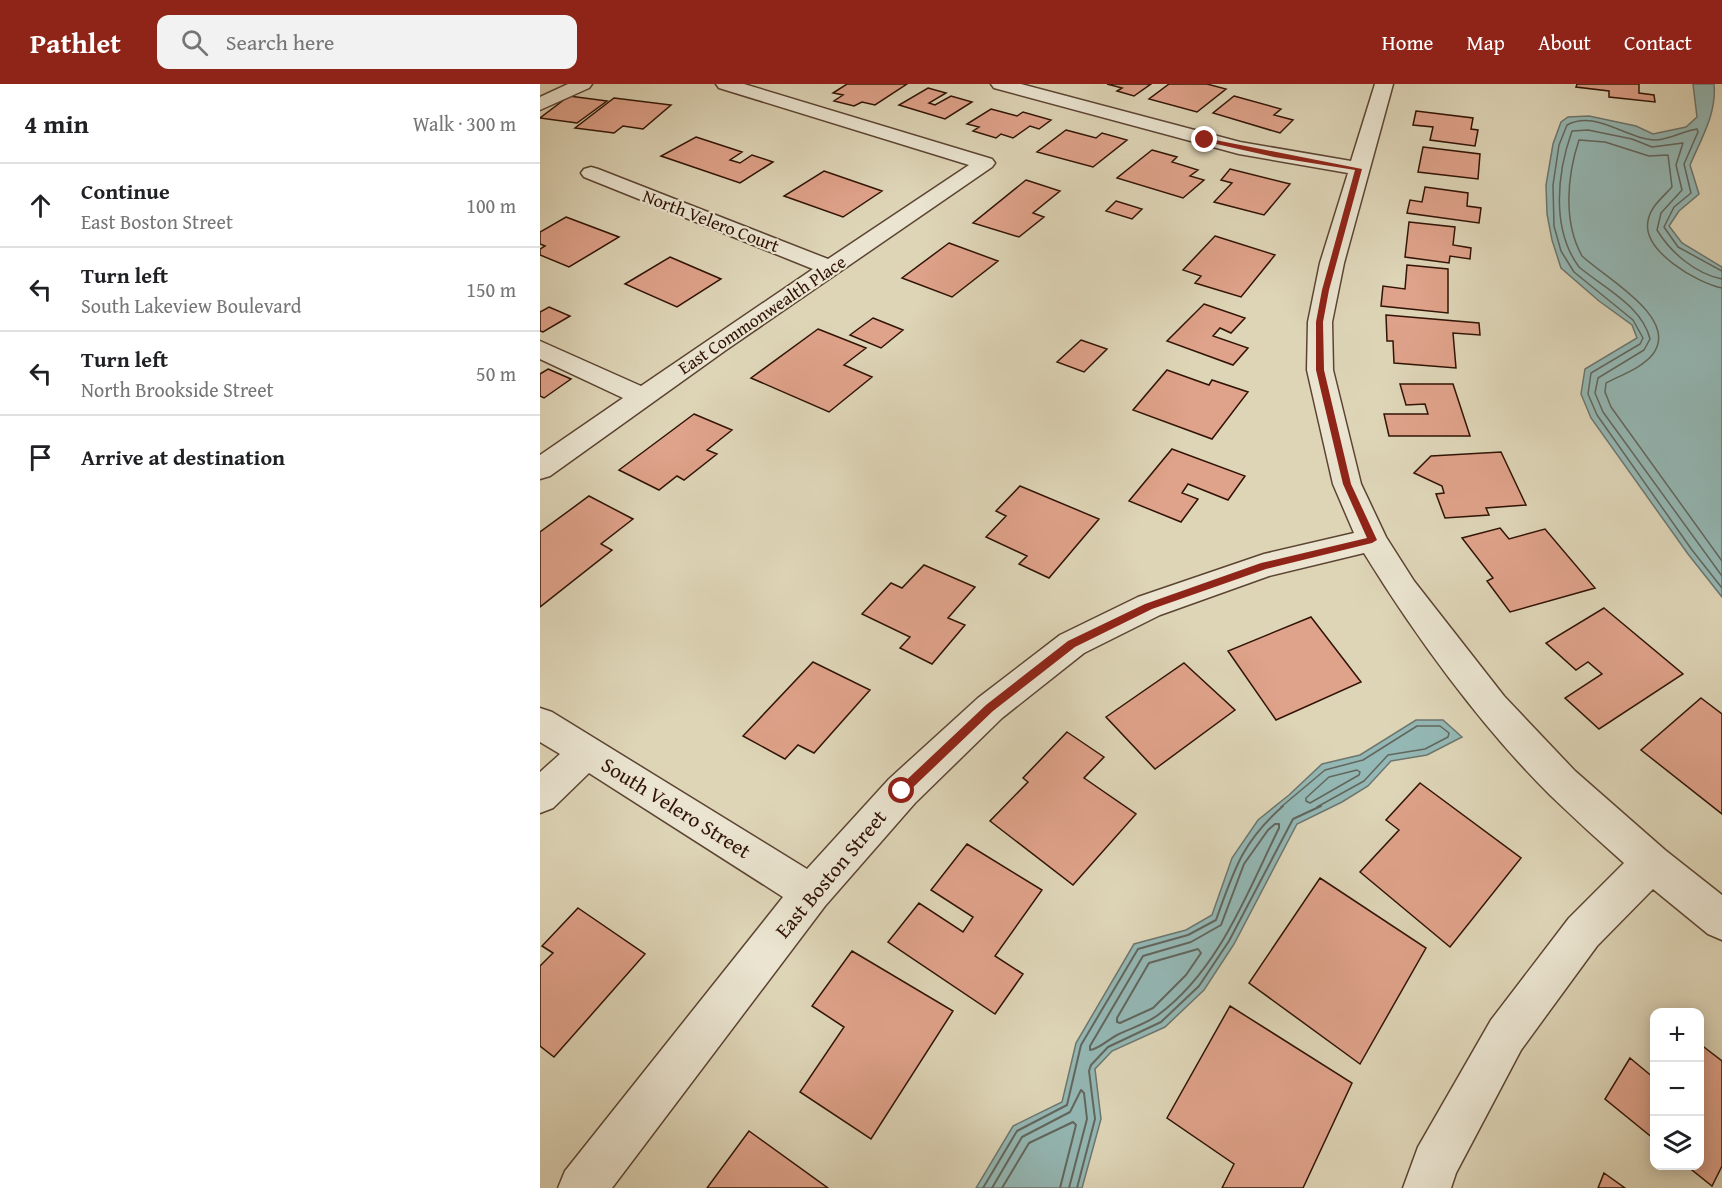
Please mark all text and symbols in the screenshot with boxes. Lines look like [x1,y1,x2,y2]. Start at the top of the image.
search box [157,15,577,69]
text: Pathlet [30,22,121,63]
icon: search [178,26,211,59]
text: Search here [226,26,334,58]
text: Home [1382,27,1433,58]
text: Map [1466,27,1505,58]
text: About [1538,27,1591,58]
text: Contact [1624,27,1692,58]
text: 4 min [24,104,89,143]
text: Walk · 300 m [413,109,516,138]
route end [1191,126,1217,152]
text: Continue [81,175,170,207]
street label: North Velero Court [639,182,784,259]
icon: ahead [24,189,57,222]
text: 100 m [466,191,516,220]
text: East Boston Street [81,207,233,236]
street label: East Commonwealth Place [672,248,851,381]
text: Turn left [81,259,168,291]
icon: left [24,273,57,306]
text: 150 m [466,275,516,304]
text: South Lakeview Boulevard [81,291,302,320]
text: Turn left [81,343,168,375]
icon: left [24,357,57,390]
text: 50 m [476,359,516,388]
text: North Brookside Street [81,375,274,404]
icon: arrive [24,441,57,474]
text: Arrive at destination [81,441,285,473]
street label: South Velero Street [596,749,758,866]
route start [888,777,914,803]
street label: East Boston Street [767,802,894,945]
map controls [1650,1008,1704,1170]
button: + [1650,1008,1704,1062]
button: − [1650,1062,1704,1116]
button: layers [1650,1116,1704,1170]

